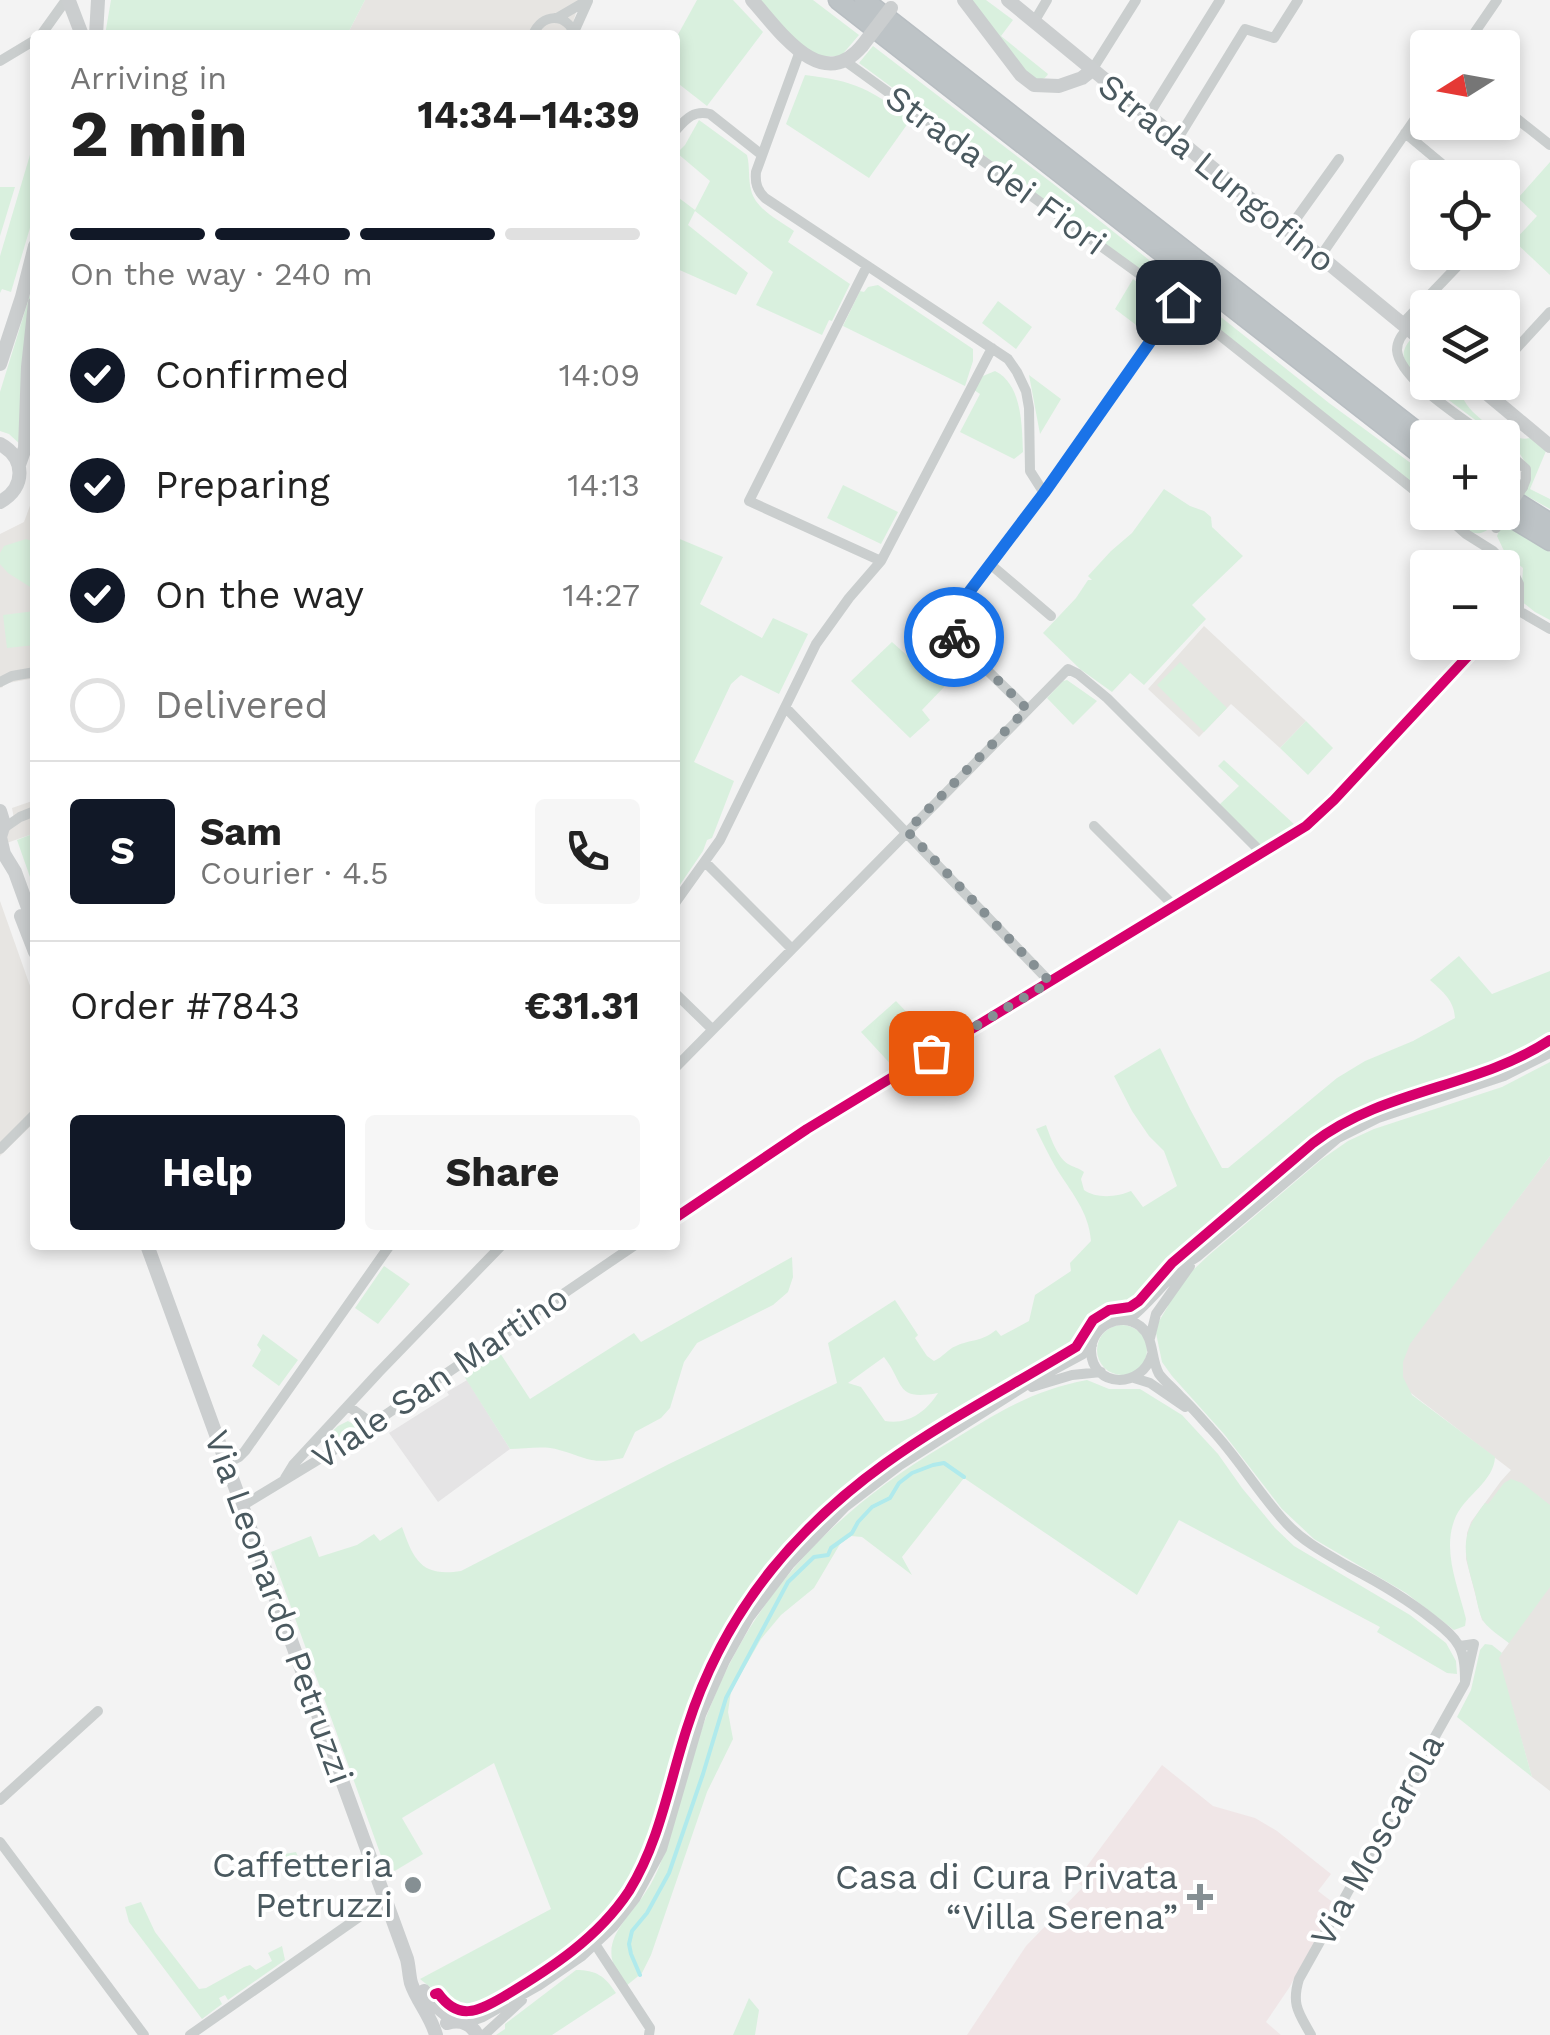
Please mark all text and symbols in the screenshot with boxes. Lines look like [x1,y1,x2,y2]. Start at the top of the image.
north arrow [1410,30,1520,140]
map controls [1410,30,1520,660]
text: Arriving in [70,59,227,97]
street label: Strada Lungofino [1090,65,1344,281]
street label: Strada dei Fiori [878,76,1114,264]
text: 14:34–14:39 [417,93,640,137]
text: 2 min [70,96,248,172]
button: locate [1410,160,1520,270]
text: On the way · 240 m [70,255,373,293]
pin [1136,260,1221,345]
icon: home [1151,275,1206,330]
button: layers [1410,290,1520,400]
icon: check [70,348,125,403]
text: Confirmed [155,353,350,397]
text: 14:09 [559,356,640,394]
button: + [1410,420,1520,530]
icon: check [70,458,125,513]
text: Preparing [155,463,330,507]
text: 14:13 [567,466,640,504]
button: − [1410,550,1520,660]
icon: check [70,568,125,623]
text: On the way [155,573,364,617]
text: 14:27 [563,576,640,614]
courier [904,587,1004,687]
icon: bike [927,610,982,665]
text: Delivered [155,683,328,727]
button: phone [535,799,640,904]
text: Sam [200,810,282,854]
text: S [110,829,135,873]
text: Courier · 4.5 [200,854,389,892]
text: Order #7843 [70,984,300,1028]
text: €31.31 [524,984,640,1028]
pin [889,1011,974,1096]
icon: bag [904,1026,959,1081]
button: Help [70,1115,345,1230]
button: Share [365,1115,640,1230]
street label: Viale San Martino [304,1276,576,1478]
street label: Via Leonardo Petruzzi [196,1425,362,1789]
street label: Via Moscarola [1301,1726,1453,1954]
place label: Caffetteria Petruzzi [212,1844,393,1926]
place label: Casa di Cura Privata “Villa Serena” [835,1856,1178,1938]
marker: Caffetteria Petruzzi [402,1874,424,1896]
marker: Casa di Cura Privata “Villa Serena” [1187,1884,1213,1910]

